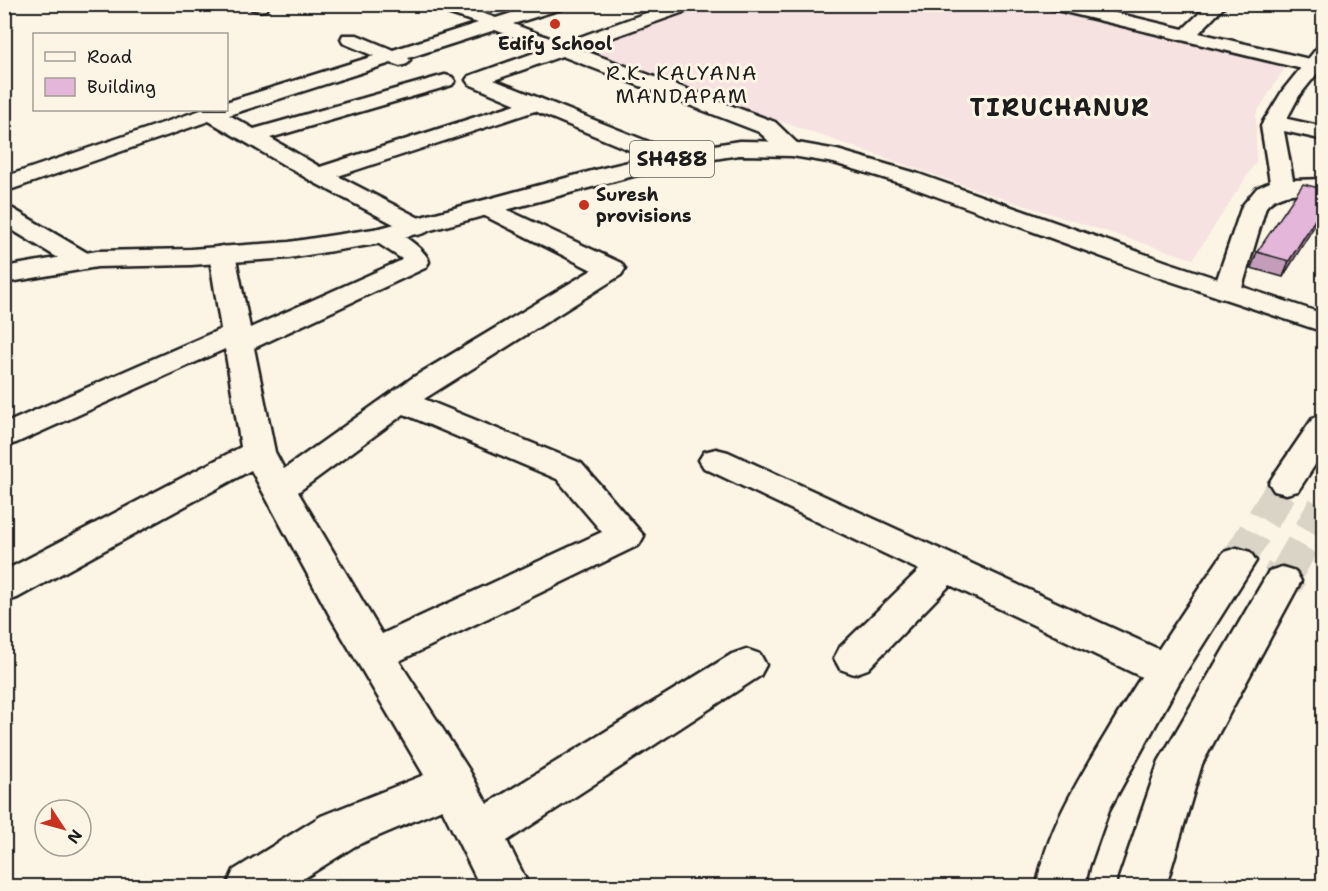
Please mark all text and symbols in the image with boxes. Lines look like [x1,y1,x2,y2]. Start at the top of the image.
marker: Edify School [548,17,562,31]
place label: Edify School [498,32,612,56]
legend [33,33,228,111]
text: Road [87,45,132,69]
district label: R.K. KALYANA MANDAPAM [606,60,758,109]
text: Building [87,75,156,99]
district label: TIRUCHANUR [970,92,1150,124]
road number: SH488 [630,141,714,177]
place label: Suresh provisions [596,183,692,228]
marker: Suresh provisions [577,198,591,212]
north arrow [33,798,93,858]
text: N [63,825,87,848]

